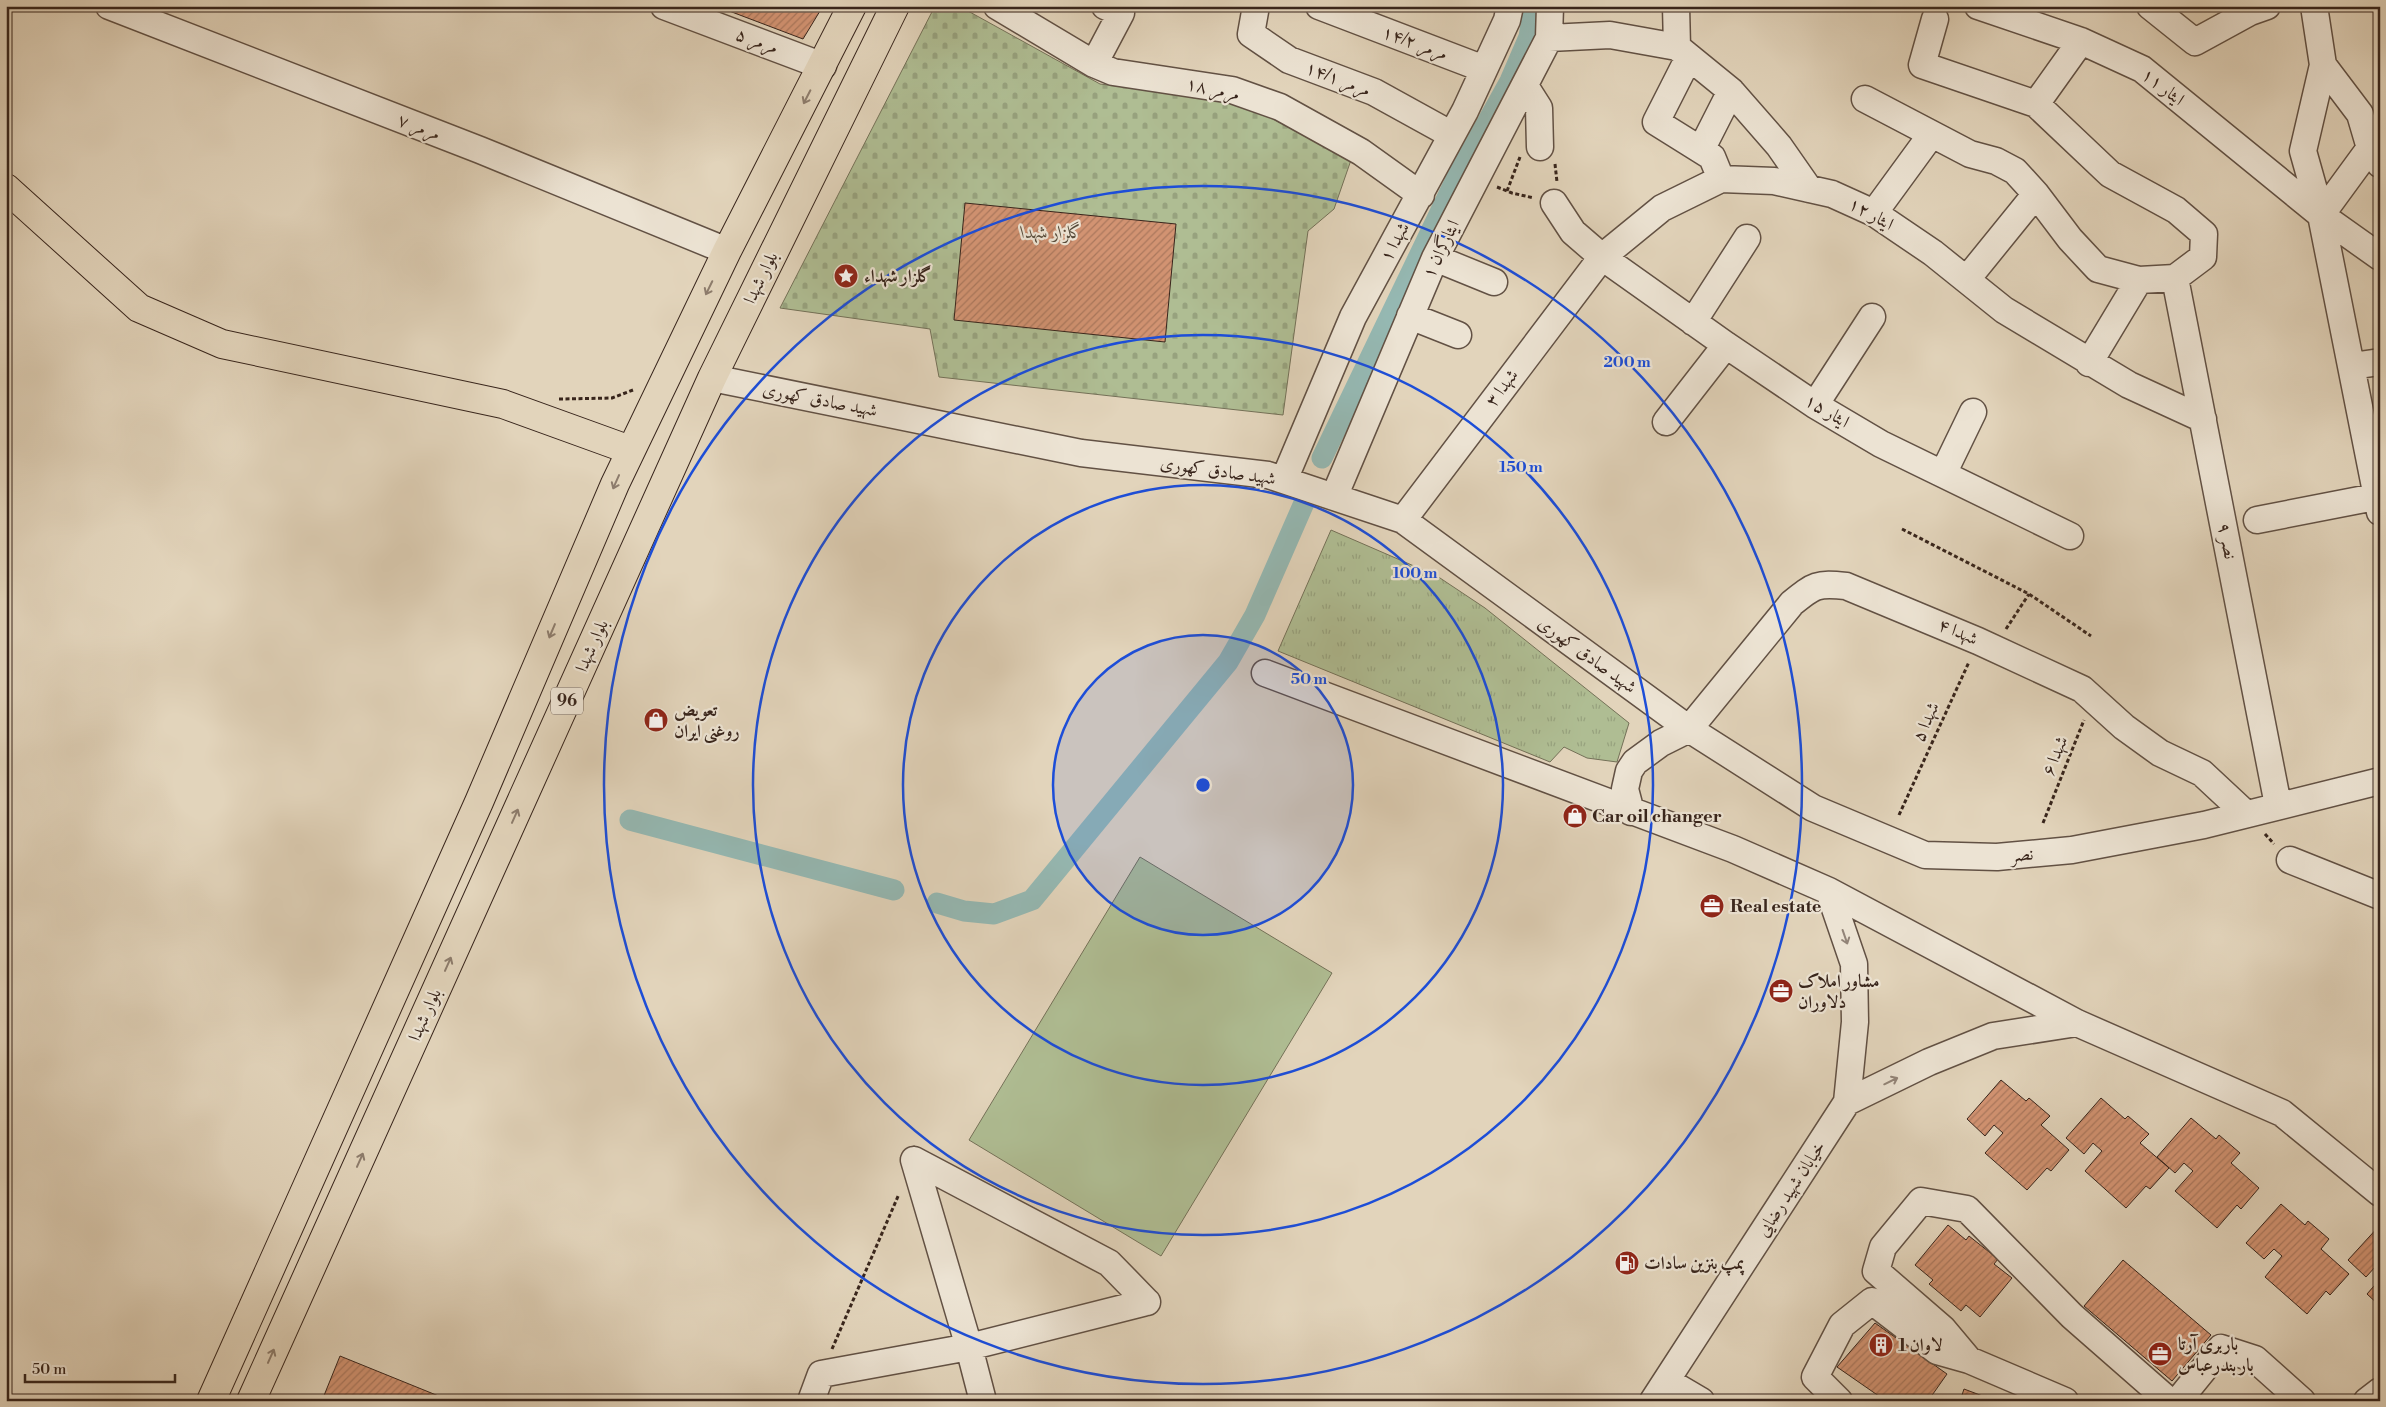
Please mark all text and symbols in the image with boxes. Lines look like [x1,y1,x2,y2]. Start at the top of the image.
street label: مرمر ۱۴/۲ [1379,21,1451,66]
street label: مرمر ۵ [732,23,781,60]
street label: مرمر ۱۴/۱ [1302,56,1374,103]
street label: ایثار ۱۱ [2137,63,2189,111]
street label: مرمر ۱۸ [1184,72,1242,107]
one-way arrow [802,89,812,104]
street label: مرمر ۷ [394,108,444,147]
street label: ایثار ۱۲ [1844,192,1898,236]
street label: ایثارگران ۱ [1416,216,1465,282]
street label: شهدا ۱ [1375,218,1415,266]
park label: گلزار شهدا [1020,221,1083,244]
street label: بلوار شهدا [739,248,783,308]
place icon: گلزار شهداء [833,263,859,289]
place label: گلزار شهداء [864,265,932,288]
one-way arrow [703,280,713,295]
text: 200 m [1603,353,1651,372]
street label: شهدا ۳ [1480,365,1524,411]
street label: شهید صادق کهوری [761,378,879,422]
street label: ایثار ۱۵ [1800,389,1854,433]
street label: شهید صادق کهوری [1159,452,1277,490]
text: 150 m [1499,458,1543,477]
one-way arrow [611,474,620,489]
street label: نصر ۹ [2212,521,2242,561]
text: 100 m [1393,564,1438,583]
street label: شهید صادق کهوری [1533,611,1641,699]
street label: شهدا ۴ [1935,613,1981,651]
street label: بلوار شهدا [570,616,614,676]
one-way arrow [546,623,556,638]
text: 50 m [1291,670,1327,689]
road number: 96 [551,688,583,714]
place label: تعویض روغنی ایران [674,699,740,744]
street label: شهدا ۵ [1907,699,1945,745]
shop icon: تعویض روغنی ایران [643,707,669,733]
street label: شهدا ۶ [2037,733,2073,779]
centre of rings [1194,776,1212,794]
shop icon: Car oil changer [1562,803,1588,829]
place label: Car oil changer [1592,805,1722,828]
one-way arrow [511,809,521,824]
street label: نصر [2008,842,2034,868]
office icon: Real estate [1699,893,1725,919]
place label: Real estate [1730,895,1822,918]
one-way arrow [1841,929,1850,944]
one-way arrow [444,957,454,972]
place label: مشاور املاک دلاوران [1798,970,1879,1014]
office icon: مشاور املاک دلاوران [1768,978,1794,1004]
street label: بلوار شهدا [403,985,447,1045]
one-way arrow [1883,1076,1898,1086]
street label: خیابان شهید رضایی [1751,1137,1831,1241]
one-way arrow [355,1153,365,1168]
fuel station icon: پمپ بنزین سادات [1614,1250,1640,1276]
place label: پمپ بنزین سادات [1644,1252,1744,1276]
building icon: لاوان 1 [1868,1332,1894,1358]
place label: باربری آرتا بار بندرعباس [2178,1333,2254,1377]
place label: لاوان 1 [1898,1334,1943,1357]
office icon: باربری آرتا بار بندرعباس [2147,1341,2173,1367]
one-way arrow [267,1349,277,1364]
scale bar [25,1352,175,1384]
text: 50 m [32,1360,66,1379]

